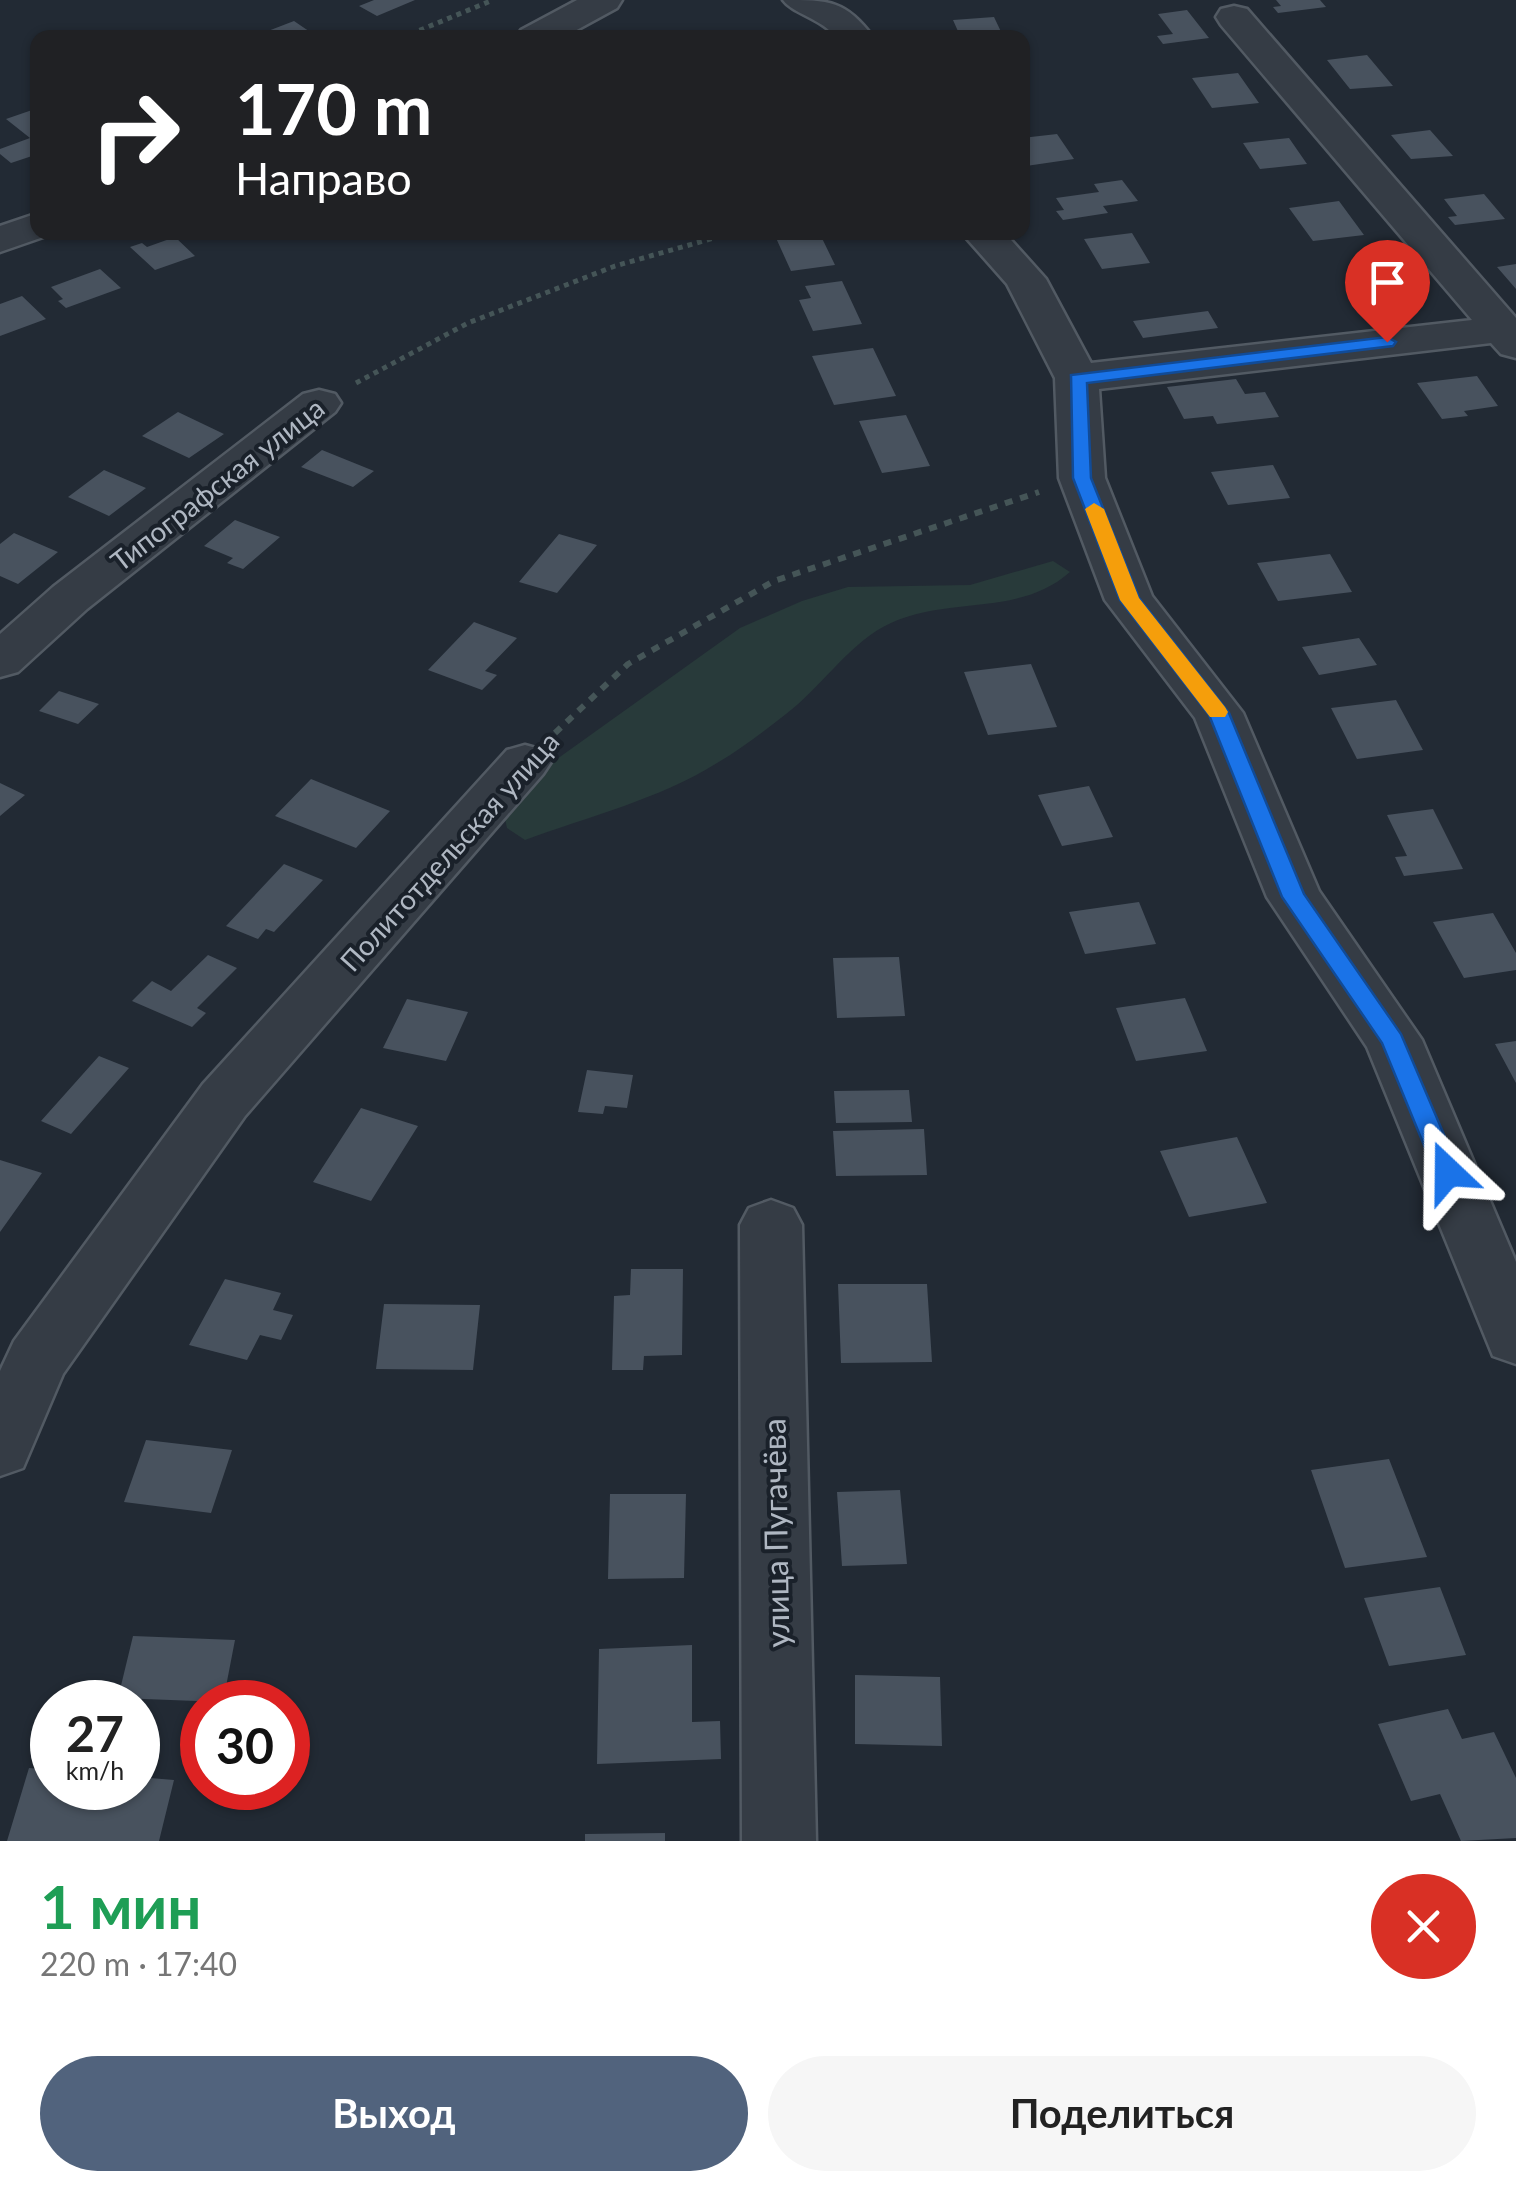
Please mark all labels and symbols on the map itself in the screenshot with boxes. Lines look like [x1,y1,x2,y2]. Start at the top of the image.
pin [1345,240,1430,343]
street label: Типографская улица [104,390,330,578]
street label: Политотдельская улица [332,724,566,978]
position arrow [1396,1120,1500,1224]
street label: улица Пугачёва [754,1418,796,1648]
speed limit sign: 30 [180,1680,310,1810]

